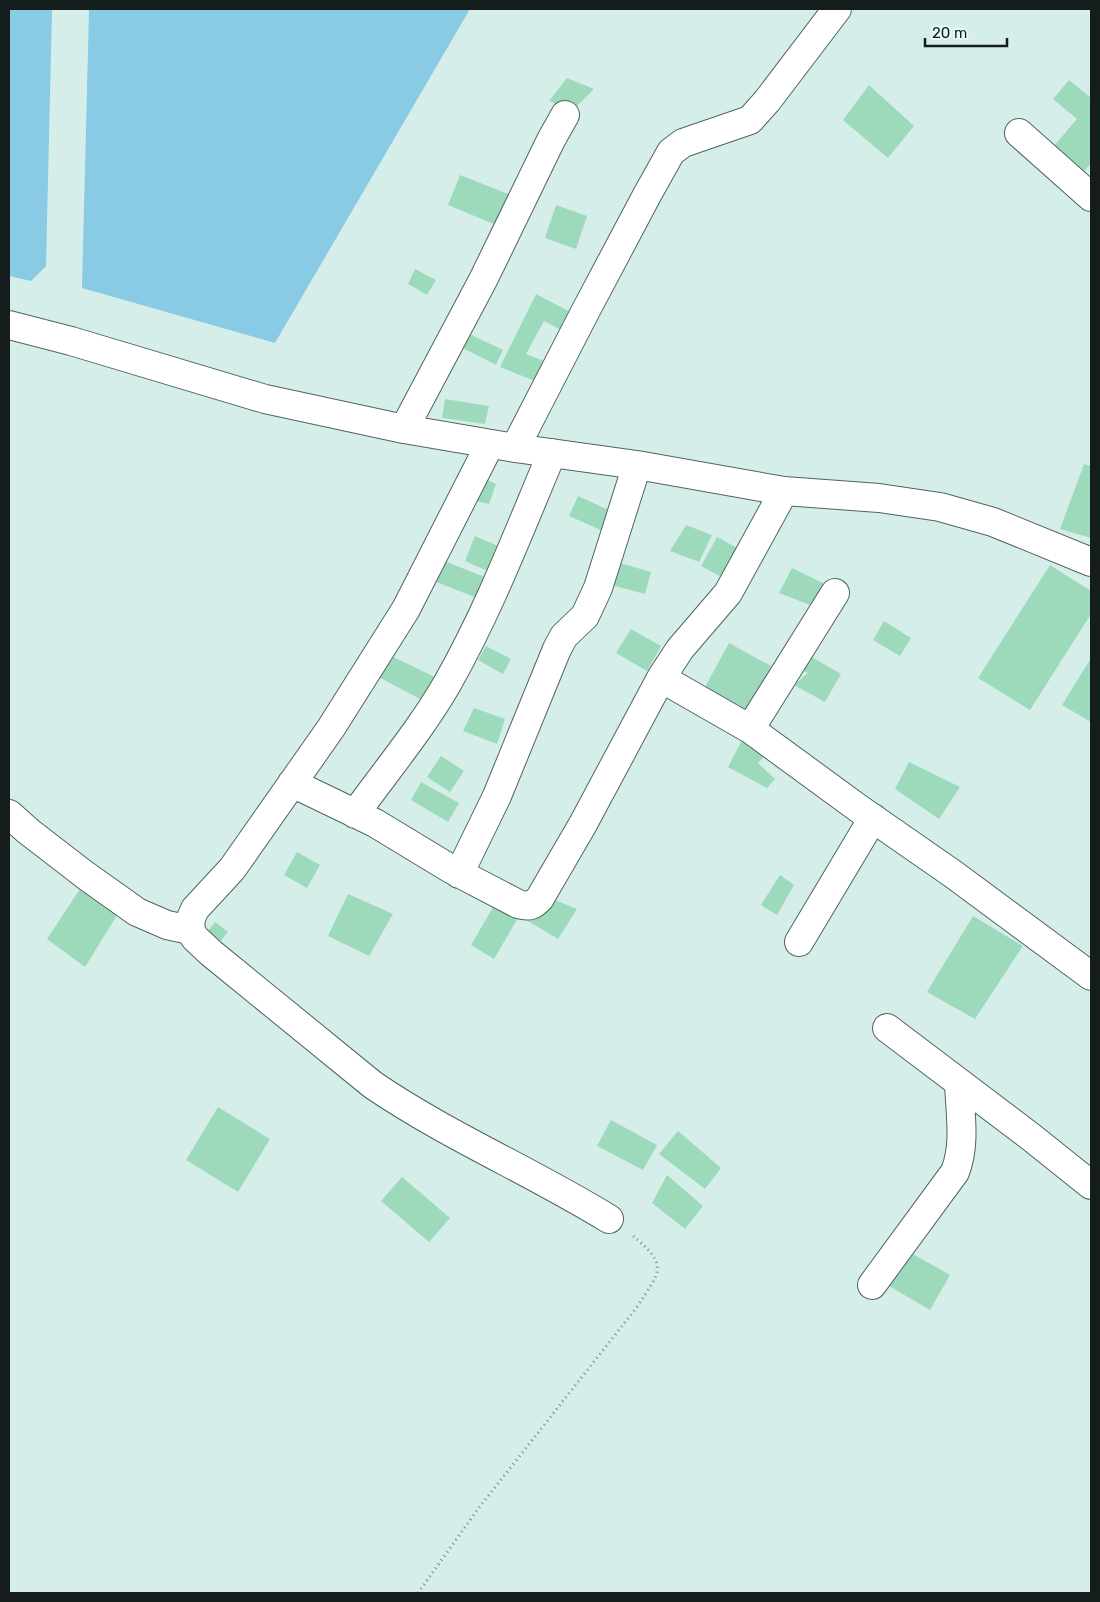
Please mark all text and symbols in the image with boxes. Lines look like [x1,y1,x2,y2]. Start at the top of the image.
scale bar [925,15,1008,47]
text: 20 m [932,24,967,42]

